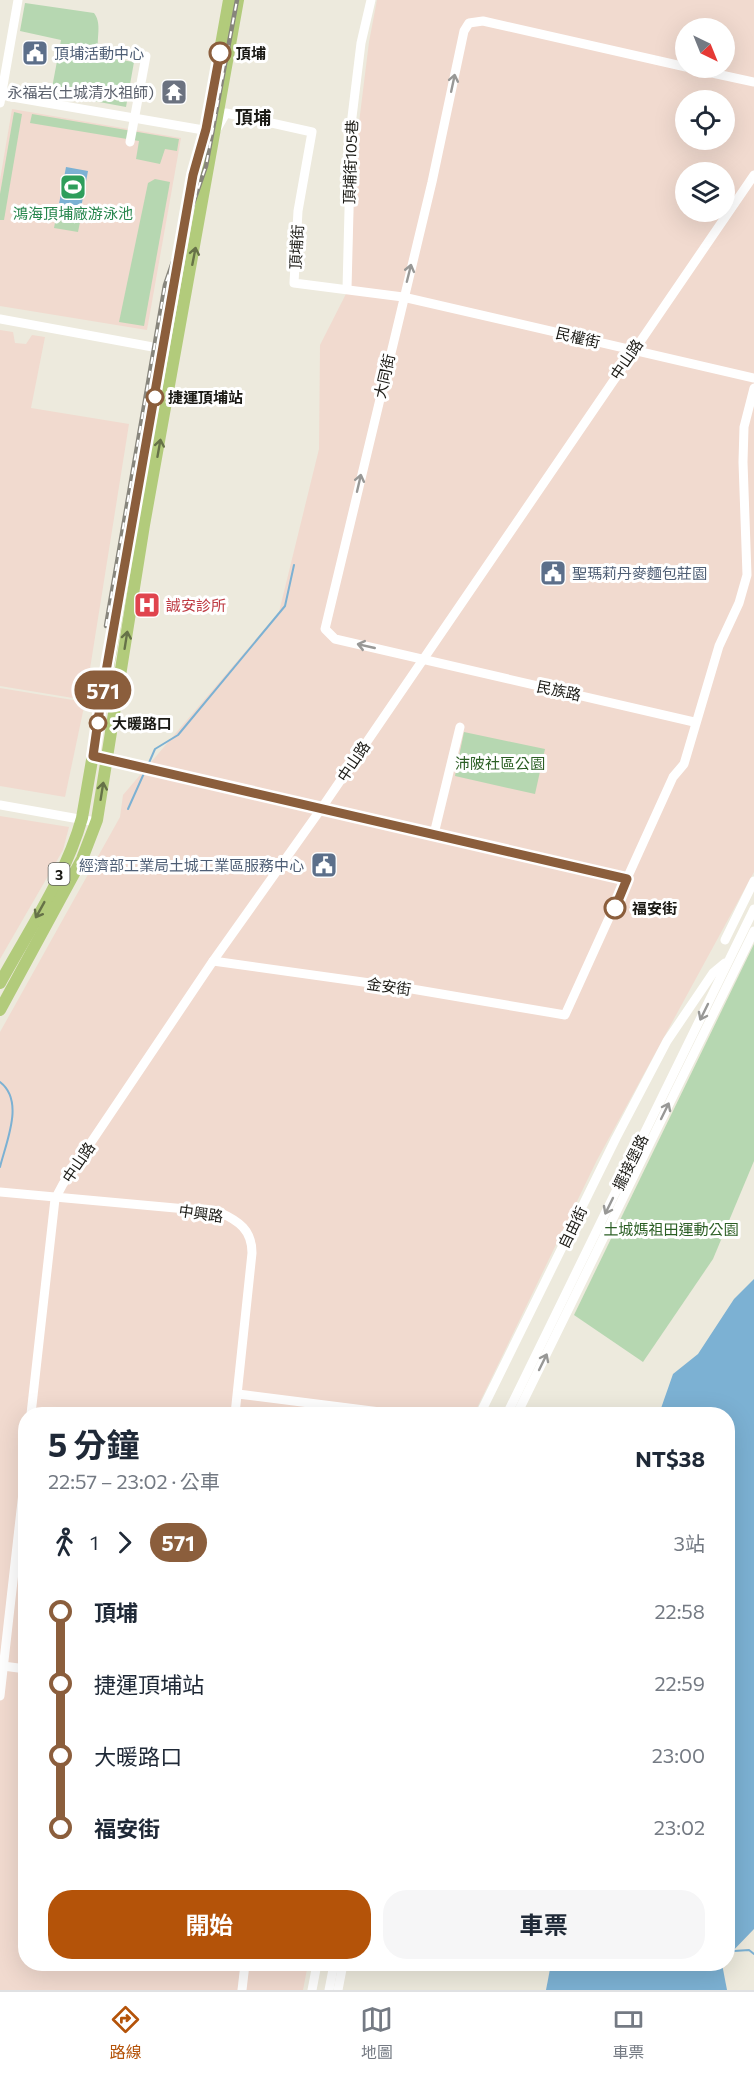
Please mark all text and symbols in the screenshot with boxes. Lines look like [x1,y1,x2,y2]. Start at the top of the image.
north arrow [675,18,735,78]
map controls [675,18,735,222]
public building icon: 頂埔活動中心 [20,38,50,68]
marker: 頂埔 [209,42,231,64]
place label: 頂埔活動中心 [54,44,144,62]
place label: 頂埔 [236,44,266,62]
one-way arrow [448,74,459,93]
temple icon: 永福岩(土城清水祖師) [159,77,189,107]
place label: 永福岩(土城清水祖師) [7,83,154,101]
button: locate [675,90,735,150]
district label: 頂埔 [235,106,271,128]
street label: 頂埔街105巷 [340,119,360,205]
button: layers [675,162,735,222]
sports icon: 鴻海頂埔廠游泳池 [58,172,88,202]
place label: 鴻海頂埔廠游泳池 [13,204,133,222]
street label: 頂埔街 [286,224,306,270]
one-way arrow [189,247,200,267]
one-way arrow [403,264,415,283]
street label: 民權街 [554,323,602,351]
street label: 中山路 [606,335,646,383]
street label: 大同街 [370,352,398,400]
marker: 捷運頂埔站 [146,388,164,406]
place label: 捷運頂埔站 [168,388,243,406]
one-way arrow [154,439,165,458]
one-way arrow [354,474,365,494]
public building icon: 聖瑪莉丹麥麵包莊園 [538,558,568,588]
place label: 聖瑪莉丹麥麵包莊園 [572,564,707,582]
hospital icon: 誠安診所 [132,590,162,620]
place label: 誠安診所 [166,596,226,614]
one-way arrow [120,631,131,650]
one-way arrow [356,640,376,651]
line badge: 571 [68,670,138,710]
street label: 民族路 [535,677,583,703]
text: 571 [86,678,120,703]
marker: 大暖路口 [89,714,107,732]
place label: 大暖路口 [112,714,172,732]
street label: 中山路 [333,737,373,785]
park label: 沛陂社區公園 [455,754,545,772]
one-way arrow [97,782,108,802]
public building icon: 經濟部工業局土城工業區服務中心 [309,850,339,880]
place label: 經濟部工業局土城工業區服務中心 [79,856,304,874]
road number: 3 [48,863,70,885]
marker: 福安街 [604,897,626,919]
place label: 福安街 [632,899,677,917]
one-way arrow [34,900,45,918]
street label: 金安街 [365,974,413,998]
one-way arrow [697,1003,709,1021]
one-way arrow [660,1103,672,1121]
street label: 擺接堡路 [609,1131,651,1193]
street label: 中山路 [58,1138,98,1186]
one-way arrow [602,1197,614,1215]
street label: 中興路 [177,1201,225,1225]
street label: 自由街 [554,1203,590,1251]
park label: 土城媽祖田運動公園 [603,1220,739,1238]
one-way arrow [538,1353,549,1371]
text: 5 分鐘 [48,1423,140,1464]
text: NT$38 [635,1445,705,1472]
text: 22:57 – 23:02 · 公車 [48,1469,220,1493]
icon: walk [48,1526,81,1559]
icon: forward [108,1526,141,1559]
text: 1 [90,1530,99,1554]
text: 571 [162,1530,195,1555]
text: 3站 [674,1531,705,1555]
text: 頂埔 [94,1599,138,1626]
text: 22:58 [654,1599,705,1623]
text: 捷運頂埔站 [94,1671,204,1698]
text: 22:59 [654,1671,705,1695]
text: 大暖路口 [94,1743,182,1770]
text: 23:00 [652,1743,705,1767]
text: 福安街 [94,1815,160,1842]
text: 23:02 [654,1815,705,1839]
button: 開始 [48,1890,371,1959]
button: 車票 [383,1890,705,1959]
tab: 路線 [109,2003,142,2063]
tab: 地圖 [360,2003,393,2063]
tab: 車票 [612,2003,645,2063]

